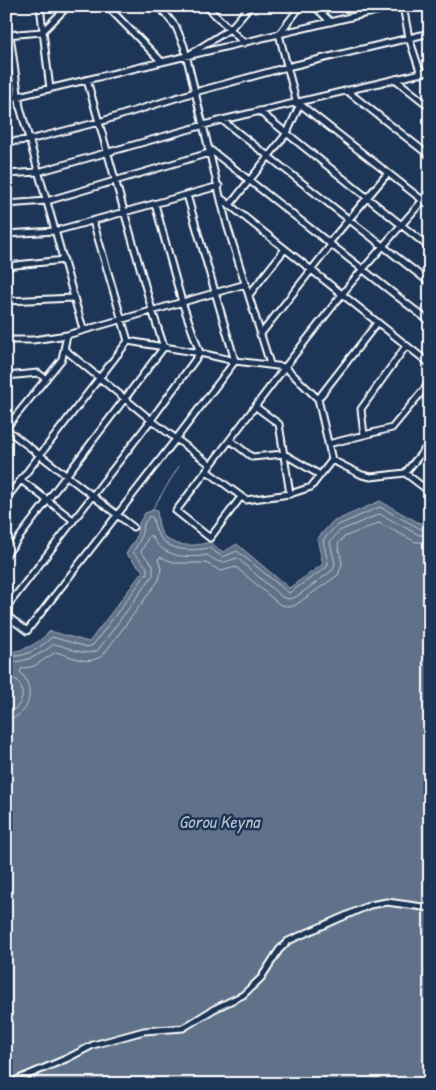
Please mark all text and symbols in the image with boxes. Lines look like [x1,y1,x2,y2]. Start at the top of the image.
water label: Gorou Keyna [179,809,261,834]

